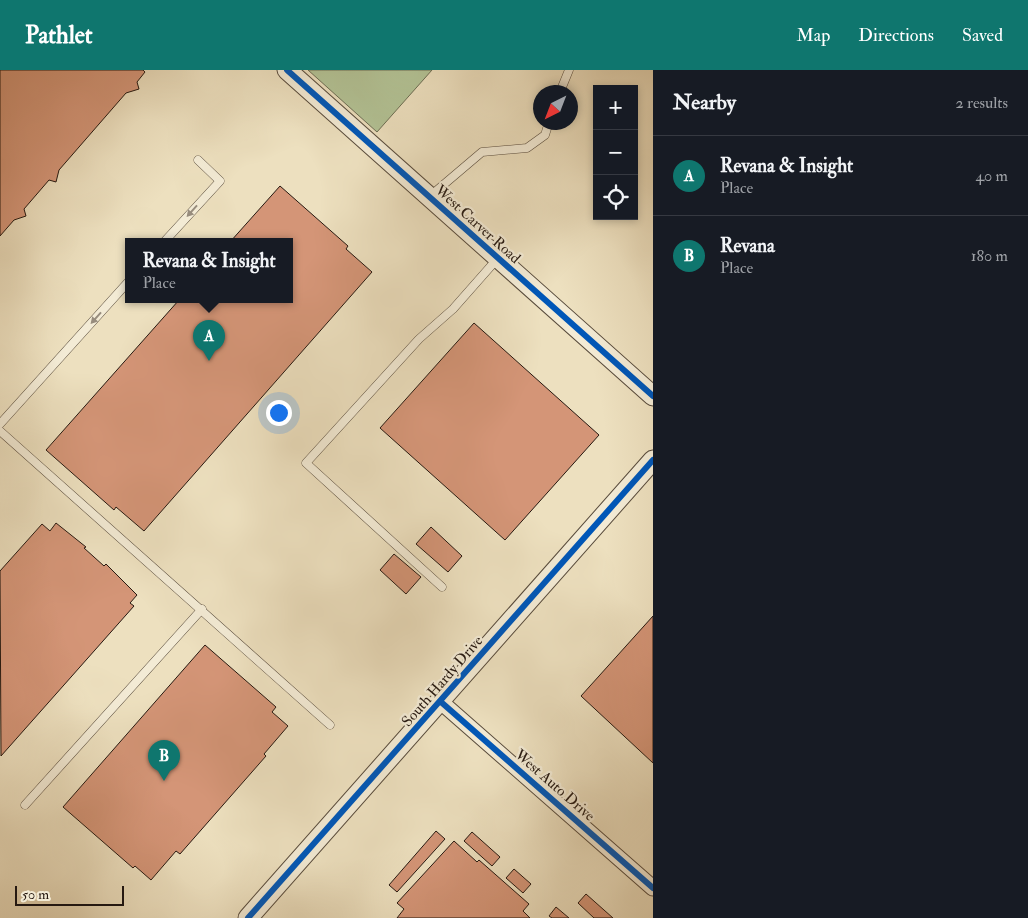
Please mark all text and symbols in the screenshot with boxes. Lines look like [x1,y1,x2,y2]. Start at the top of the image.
text: Pathlet [25,20,93,51]
text: Map [797,24,830,47]
text: Directions [858,24,934,47]
text: Saved [962,24,1003,47]
north arrow [533,85,578,130]
map controls [593,85,638,220]
button: + [593,85,638,130]
text: Nearby [673,89,736,116]
text: 2 results [955,93,1008,113]
button: − [593,130,638,175]
text: Revana & Insight [720,154,853,178]
text: A [684,166,694,186]
text: 40 m [975,166,1008,186]
button: locate [593,175,638,220]
text: Place [720,178,753,198]
street label: West Carver Road [430,180,525,268]
one-way arrow [186,205,198,217]
text: Revana [720,234,775,258]
popup [125,238,293,303]
text: B [684,246,694,266]
text: 180 m [971,246,1008,266]
text: Revana & Insight [142,249,276,273]
text: Place [720,258,753,278]
text: Place [142,273,176,293]
one-way arrow [90,311,102,323]
pin: A [193,320,225,361]
your location [266,400,292,426]
street label: South Hardy Drive [398,632,487,731]
pin: B [148,740,180,781]
street label: West Auto Drive [510,745,599,825]
scale bar [15,883,124,906]
text: 50 m [22,886,49,903]

